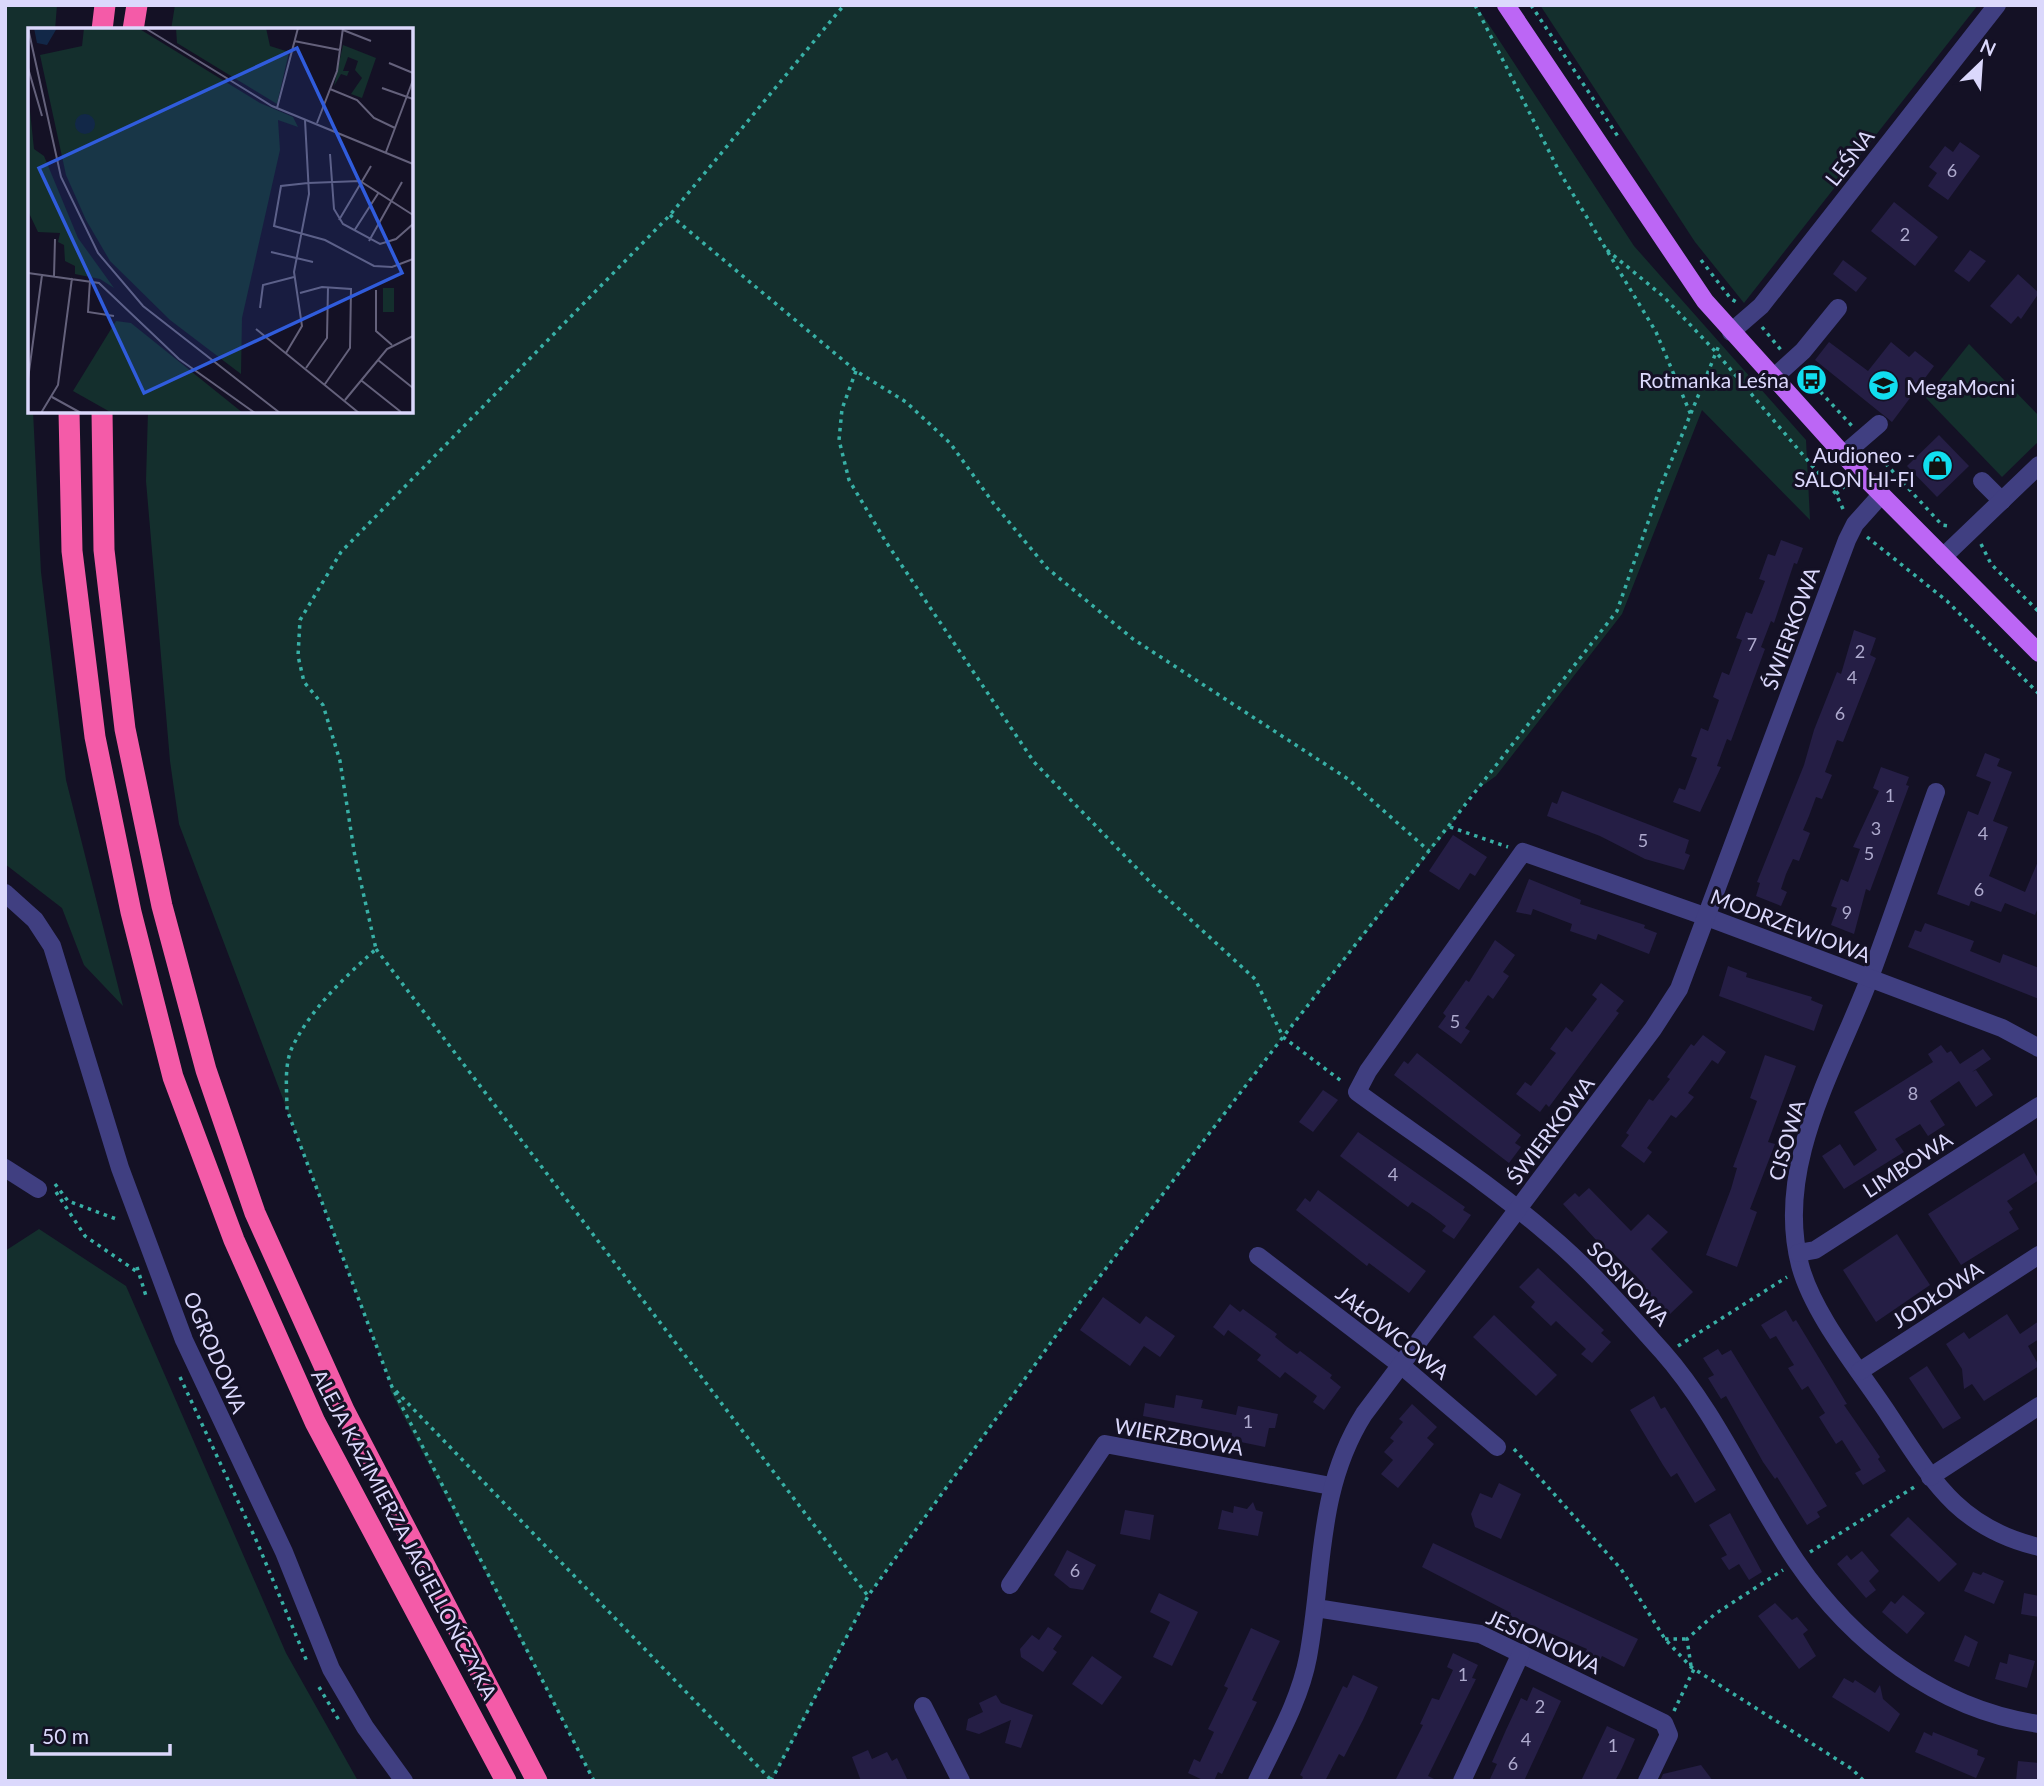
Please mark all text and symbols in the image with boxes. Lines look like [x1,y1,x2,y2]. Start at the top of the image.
inset map [28,28,413,413]
north arrow [1946,28,2016,98]
text: N [1977,34,2000,61]
street label: LEŚNA [1819,123,1879,190]
house number: 6 [1947,159,1957,181]
house number: 2 [1900,223,1910,245]
bus stop icon: Rotmanka Leśna [1795,362,1829,396]
place label: Rotmanka Leśna [1639,367,1789,392]
school or university icon: MegaMocni [1866,369,1900,403]
place label: MegaMocni [1906,374,2015,399]
place label: Audioneo - SALON HI-FI [1794,442,1915,491]
shop icon: Audioneo - SALON HI-FI [1921,449,1955,483]
street label: ŚWIERKOWA [1756,562,1824,693]
house number: 7 [1747,633,1757,655]
house number: 2 [1855,640,1865,662]
house number: 4 [1847,666,1857,688]
house number: 6 [1835,702,1845,724]
house number: 1 [1885,784,1895,806]
house number: 3 [1871,817,1881,839]
house number: 4 [1978,822,1988,844]
house number: 5 [1638,829,1648,851]
house number: 5 [1864,842,1874,864]
house number: 6 [1974,878,1984,900]
street label: MODRZEWIOWA [1707,883,1875,967]
house number: 9 [1842,901,1852,923]
house number: 5 [1450,1010,1460,1032]
street label: ŚWIERKOWA [1501,1070,1599,1189]
house number: 8 [1908,1082,1918,1104]
street label: CISOWA [1763,1096,1810,1183]
street label: LIMBOWA [1858,1125,1957,1202]
house number: 4 [1388,1163,1398,1185]
street label: SOSNOWA [1583,1236,1676,1331]
street label: JODŁOWA [1887,1255,1988,1333]
street label: JAŁOWCOWA [1331,1280,1455,1384]
street label: OGRODOWA [179,1287,253,1417]
street label: ALEJA KAZIMIERZA JAGIELLOŃCZYKA [307,1365,503,1704]
house number: 1 [1243,1410,1253,1432]
street label: WIERZBOWA [1112,1412,1246,1460]
house number: 6 [1070,1559,1080,1581]
street label: JESIONOWA [1483,1604,1606,1679]
house number: 1 [1458,1663,1468,1685]
house number: 2 [1535,1695,1545,1717]
scale bar [32,1712,170,1756]
text: 50 m [42,1723,89,1748]
house number: 4 [1521,1728,1531,1750]
house number: 1 [1608,1734,1618,1756]
house number: 6 [1508,1752,1518,1774]

